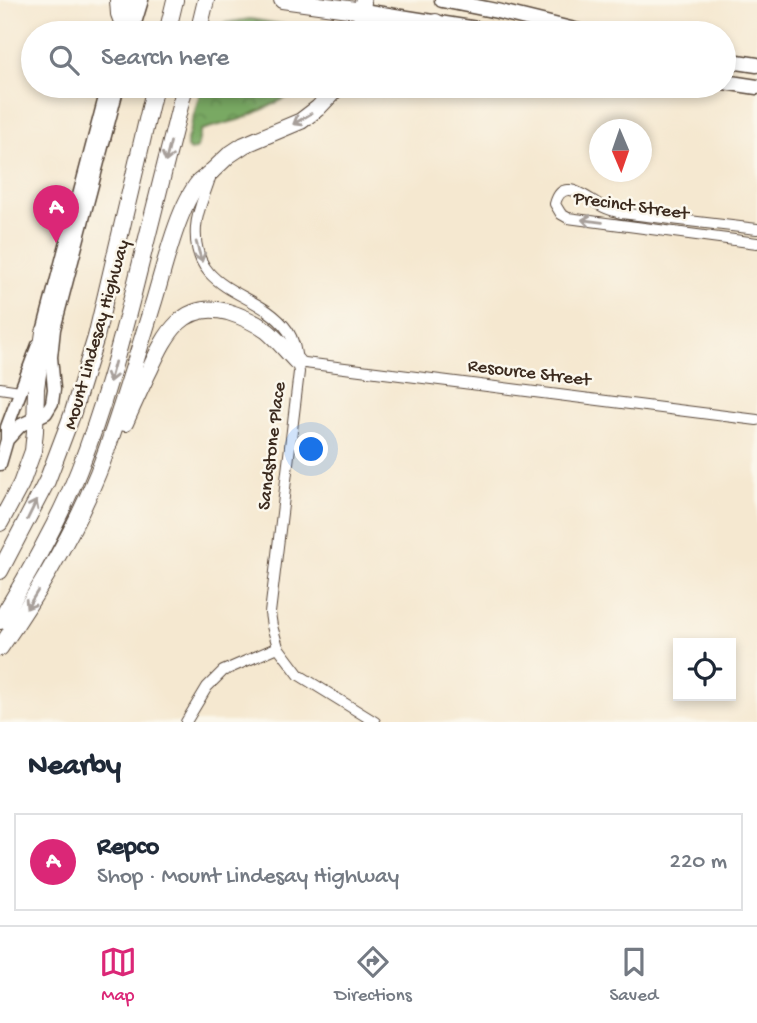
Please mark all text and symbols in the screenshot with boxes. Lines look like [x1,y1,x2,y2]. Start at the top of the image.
search box [21,21,736,98]
icon: search [45,41,83,79]
text: Search here [101,44,229,75]
one-way arrow [292,112,312,126]
north arrow [589,119,652,182]
one-way arrow [161,140,174,163]
pin: A [33,185,79,243]
street label: Precinct Street [571,187,692,227]
one-way arrow [581,215,604,228]
street label: Mount Lindesay Highway [60,237,136,433]
one-way arrow [194,240,207,262]
street label: Resource Street [466,355,594,393]
one-way arrow [105,361,118,383]
street label: Sandstone Place [254,380,292,511]
your location [294,432,328,466]
one-way arrow [26,501,40,521]
one-way arrow [24,590,39,609]
map controls [673,638,736,701]
button: locate [673,638,736,701]
text: Nearby [28,750,121,785]
text: Repco [97,833,159,864]
text: A [46,849,60,876]
text: 220 m [670,849,727,876]
text: Shop · Mount Lindesay Highway [97,864,399,891]
tab: Map [99,943,137,1008]
tab: Directions [335,943,412,1008]
tab: Saved [609,943,658,1008]

